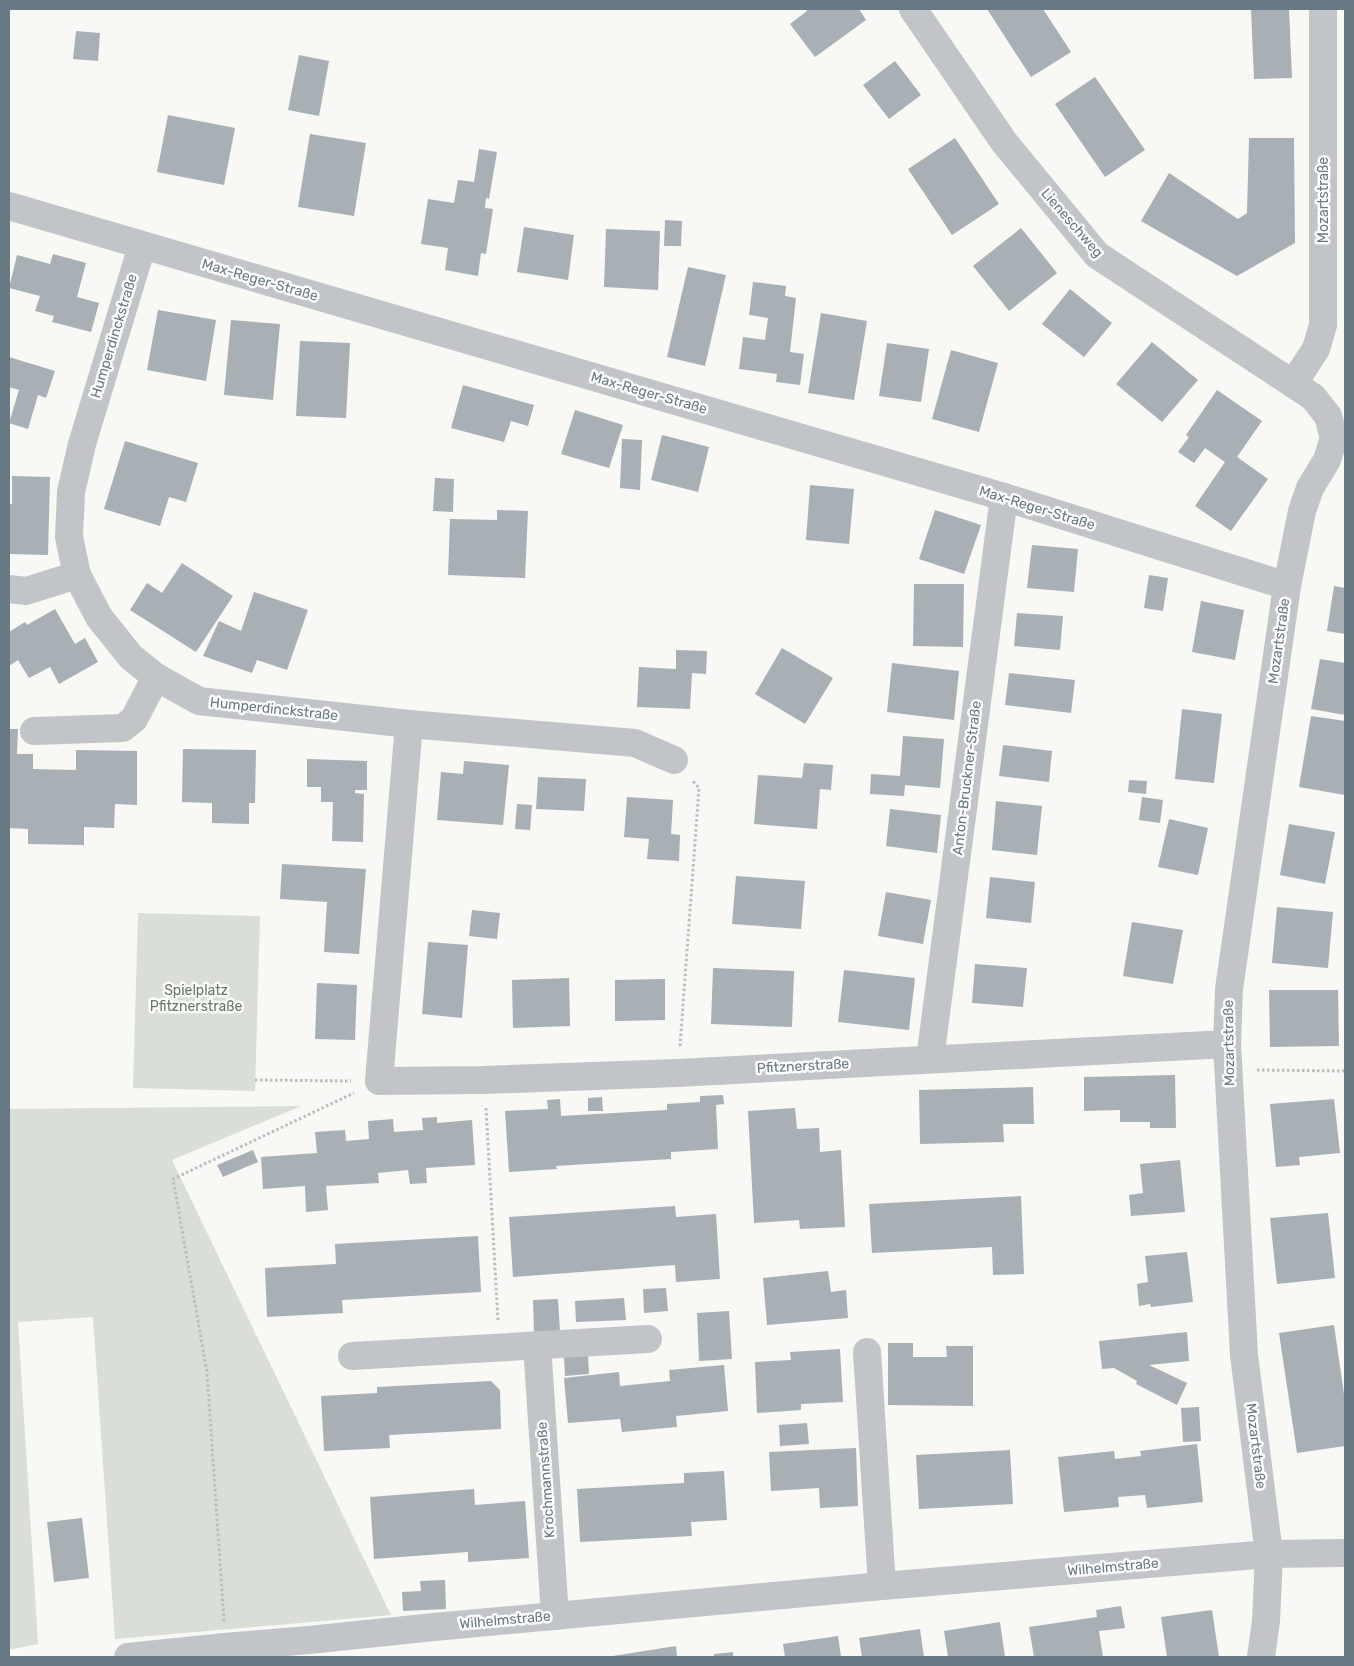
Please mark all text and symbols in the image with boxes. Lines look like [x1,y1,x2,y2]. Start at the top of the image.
street label: Mozartstraße [1315,157,1332,243]
street label: Lieneschweg [1037,185,1107,261]
street label: Max-Reger-Straße [200,255,320,305]
street label: Humperdinckstraße [87,272,141,400]
street label: Max-Reger-Straße [589,368,709,418]
street label: Max-Reger-Straße [977,482,1097,534]
street label: Mozartstraße [1265,597,1293,685]
street label: Humperdinckstraße [209,694,339,724]
street label: Anton-Bruckner-Straße [949,700,985,856]
park label: Spielplatz Pfitznerstraße [150,982,242,1015]
street label: Mozartstraße [1220,1000,1238,1086]
street label: Pfitznerstraße [756,1055,850,1077]
street label: Mozartstraße [1242,1402,1270,1490]
street label: Krochmannstraße [533,1421,559,1539]
street label: Wilhelmstraße [1067,1555,1160,1579]
street label: Wilhelmstraße [459,1608,552,1632]

